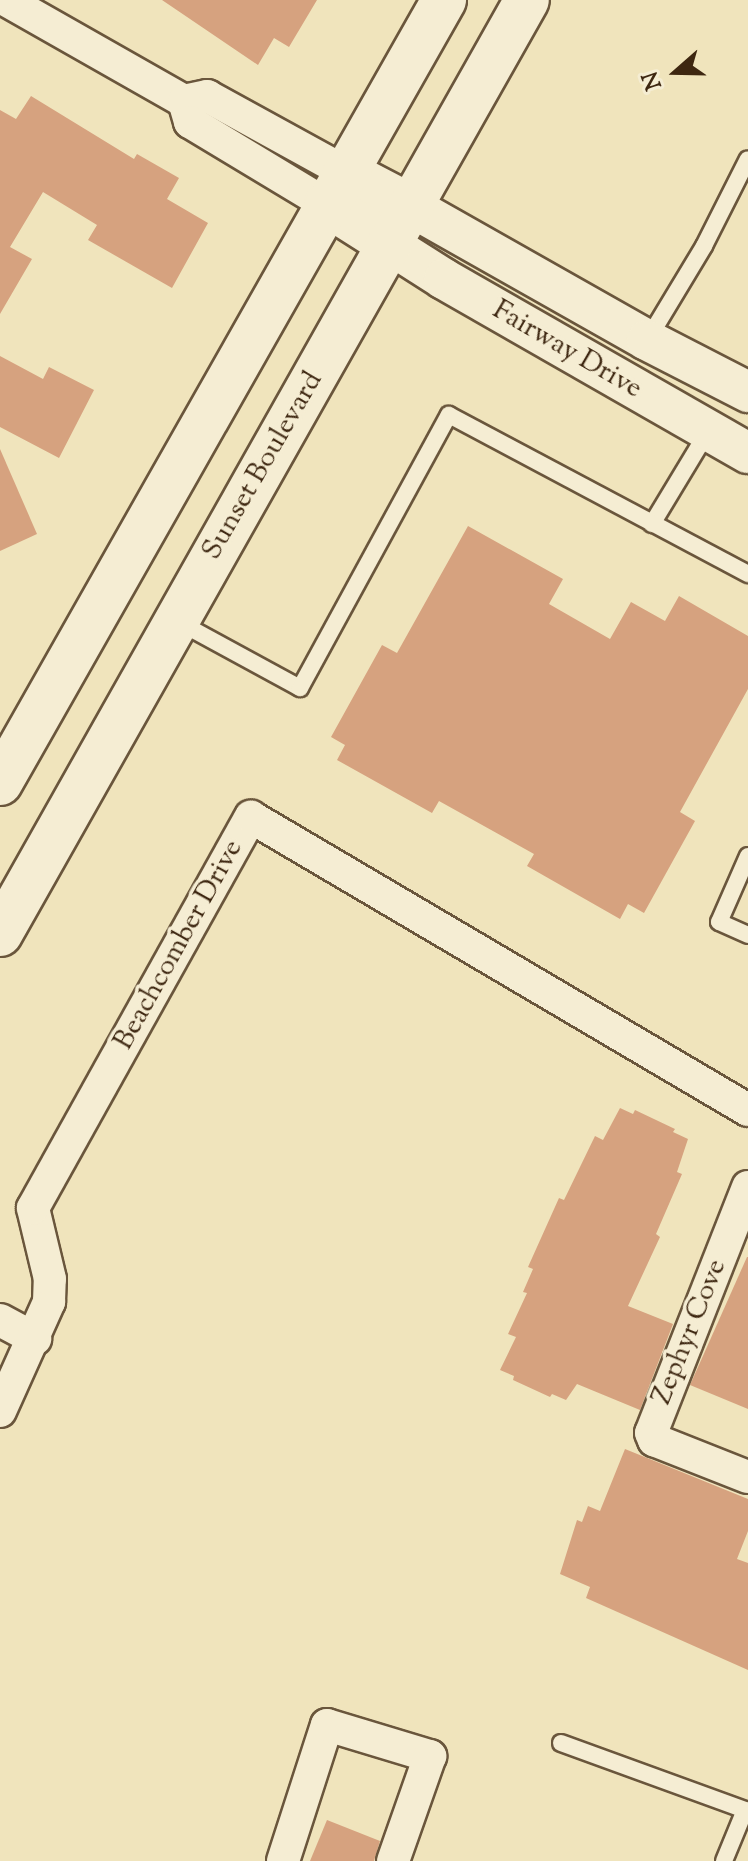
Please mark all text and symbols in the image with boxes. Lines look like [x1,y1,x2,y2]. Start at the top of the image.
north arrow [636,32,716,112]
text: N [635,66,671,94]
street label: Fairway Drive [486,294,648,406]
street label: Sunset Boulevard [196,366,330,566]
street label: Beachcomber Drive [107,834,251,1056]
street label: Zephyr Cove [646,1254,734,1410]

